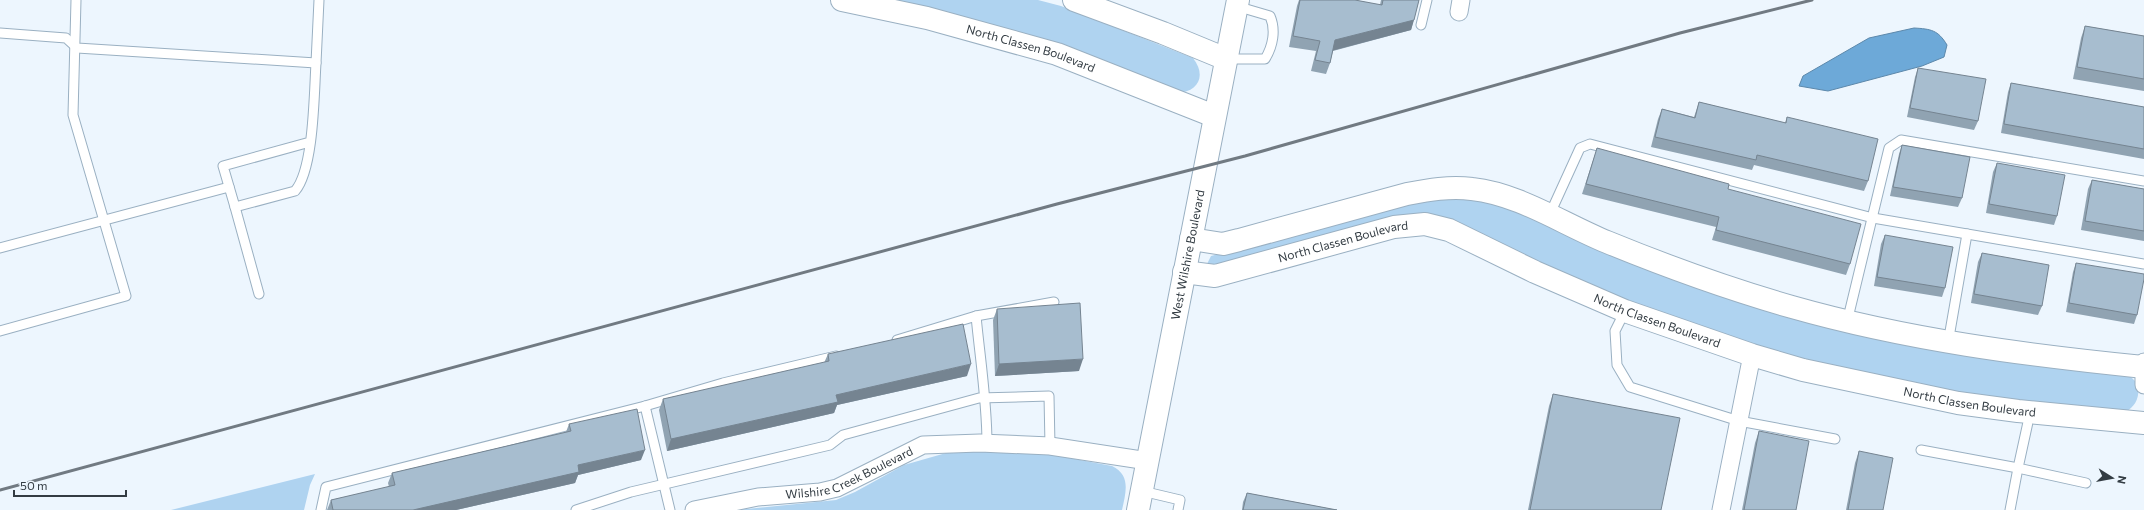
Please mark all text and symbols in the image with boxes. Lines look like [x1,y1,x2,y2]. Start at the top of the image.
street label: North Classen Boulevard [965,21,1097,74]
street label: West Wilshire Boulevard [1167,188,1207,321]
street label: North Classen Boulevard [1276,218,1409,264]
street label: North Classen Boulevard [1592,290,1723,350]
street label: North Classen Boulevard [1902,384,2037,419]
street label: Wilshire Creek Boulevard [785,443,915,501]
north arrow [2092,458,2132,498]
scale bar [14,472,126,498]
text: N [2115,475,2129,485]
text: 50 m [20,478,48,492]

